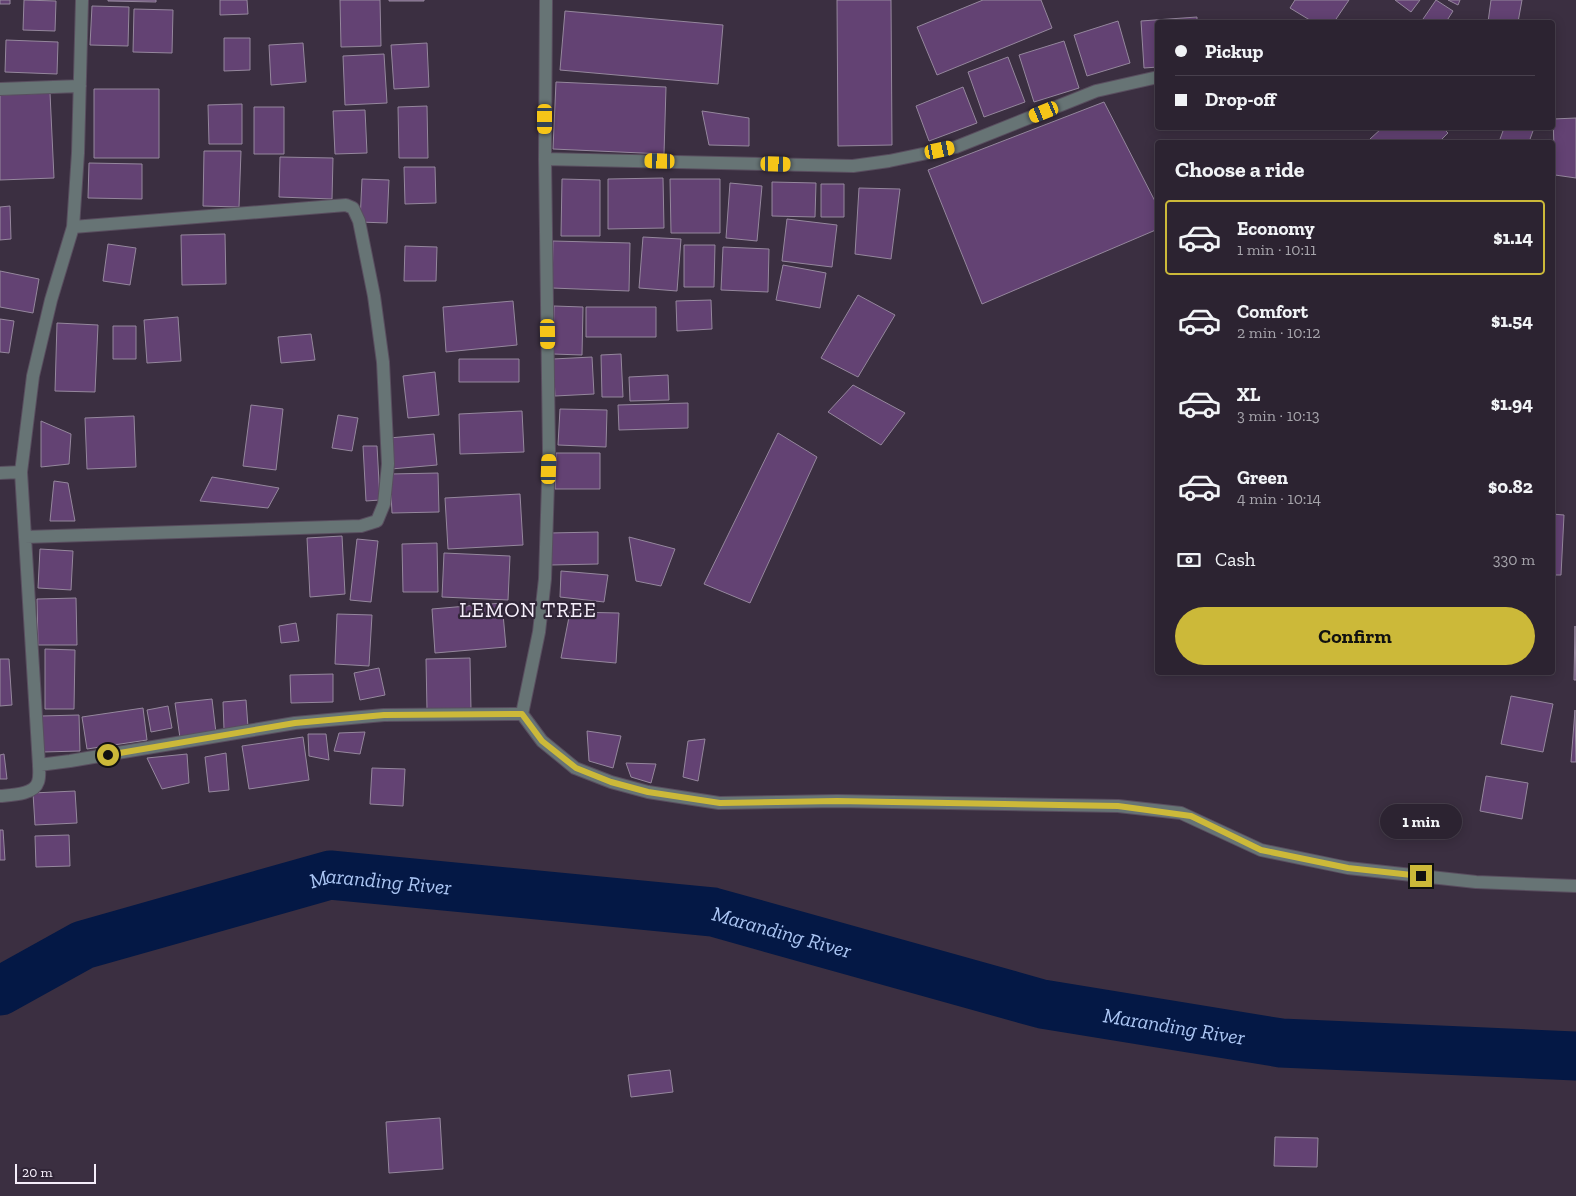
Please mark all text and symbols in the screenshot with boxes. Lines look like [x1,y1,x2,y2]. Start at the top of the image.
text: Pickup [1205,40,1263,63]
text: Drop-off [1205,88,1276,111]
car [1027,99,1060,125]
car [537,104,552,134]
car [923,140,956,160]
car [644,153,675,169]
car [760,156,791,172]
text: Choose a ride [1175,156,1305,183]
icon: car [1177,215,1222,260]
text: Economy [1237,217,1315,240]
text: $1.14 [1493,226,1533,249]
text: 1 min · 10:11 [1237,240,1316,259]
icon: car [1177,298,1222,343]
text: Comfort [1237,300,1308,323]
text: $1.54 [1491,309,1533,332]
car [540,319,555,349]
text: 2 min · 10:12 [1237,323,1320,342]
icon: car [1177,381,1222,426]
text: XL [1237,383,1260,406]
text: $1.94 [1491,392,1533,415]
text: 3 min · 10:13 [1237,406,1320,425]
car [540,454,557,484]
icon: car [1177,464,1222,509]
text: Green [1237,466,1288,489]
text: $0.82 [1488,475,1533,498]
text: 4 min · 10:14 [1237,489,1321,508]
icon: cash [1175,546,1203,574]
text: Cash [1215,548,1255,571]
text: 330 m [1493,550,1535,569]
district label: LEMON TREE [459,597,597,622]
button: Confirm [1175,607,1535,665]
route start [97,744,119,766]
callout: 1 min [1380,804,1462,838]
text: 1 min [1402,812,1440,831]
water label: Maranding River [306,862,453,899]
route end [1410,865,1432,887]
water label: Maranding River [710,900,855,963]
water label: Maranding River [1101,1002,1248,1050]
scale bar [15,1161,96,1184]
text: 20 m [22,1164,53,1181]

